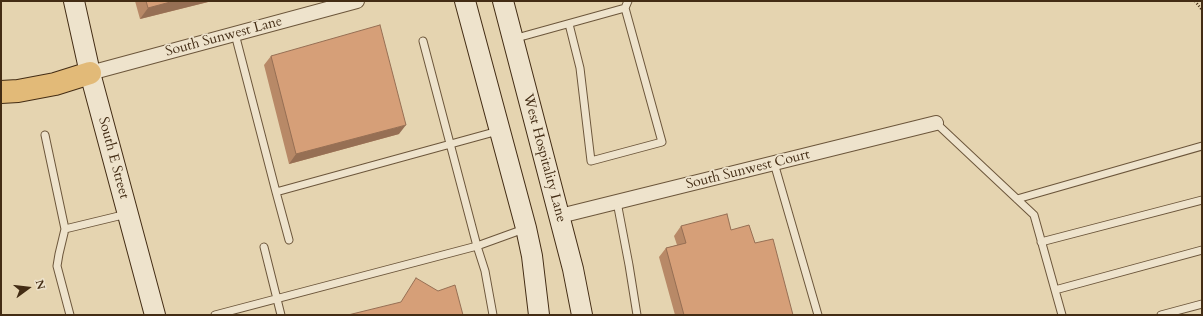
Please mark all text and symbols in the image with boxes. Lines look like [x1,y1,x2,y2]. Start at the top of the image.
street label: South Sunwest Lane [164,13,284,61]
street label: West Hospitality Lane [519,92,569,224]
street label: South E Street [94,115,132,201]
street label: South Sunwest Court [684,147,812,193]
north arrow [8,268,48,308]
text: N [32,278,49,291]

